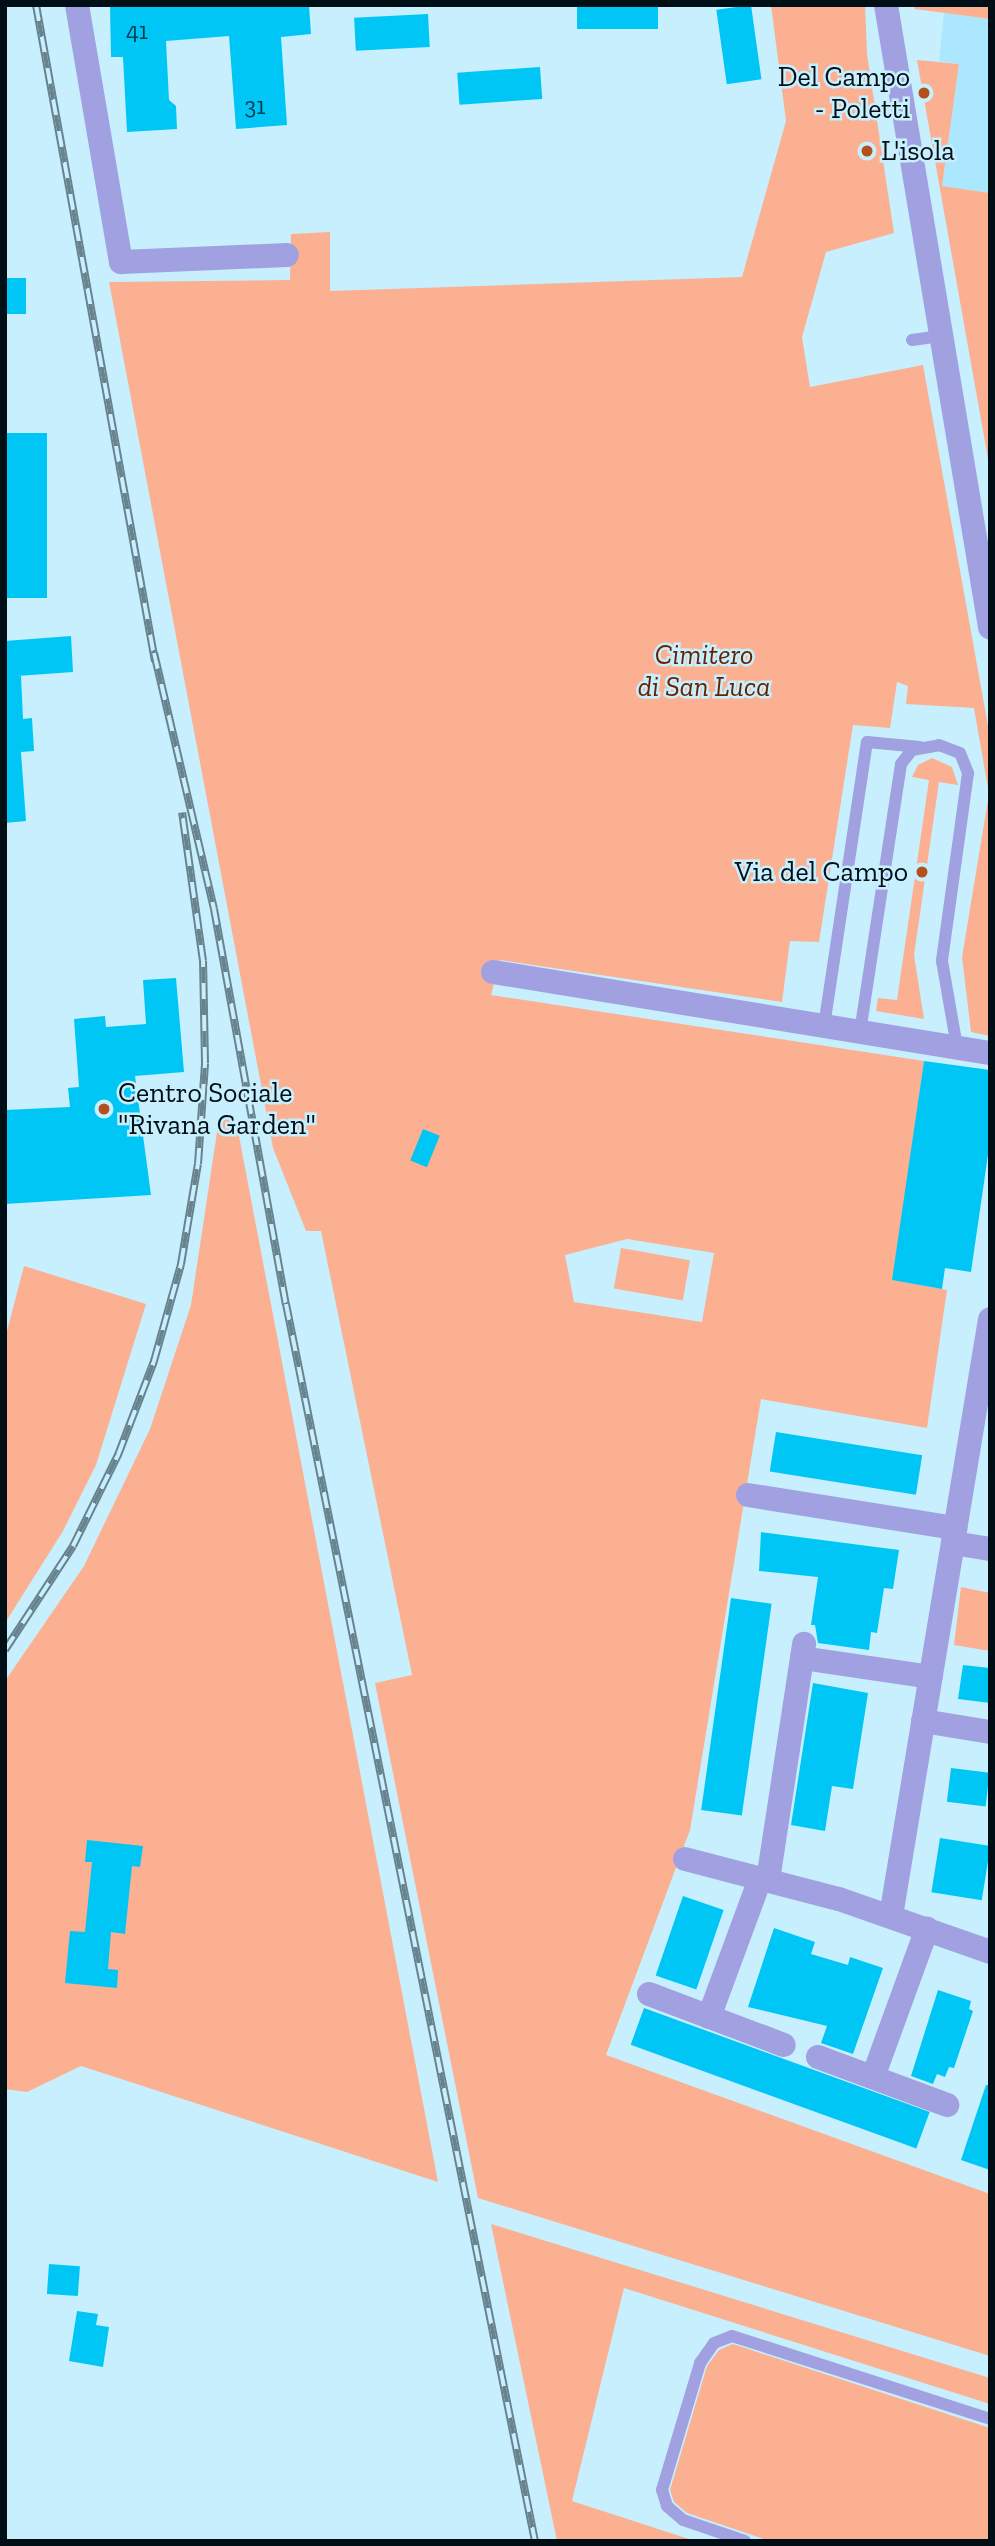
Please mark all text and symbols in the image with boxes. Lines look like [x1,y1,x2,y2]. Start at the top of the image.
house number: 41 [126,17,148,45]
place label: Del Campo - Poletti [778,60,910,126]
marker: Del Campo - Poletti [916,85,932,101]
house number: 31 [245,92,265,120]
place label: L'isola [881,134,955,168]
marker: L'isola [859,143,875,159]
park label: Cimitero di San Luca [637,638,771,704]
place label: Via del Campo [735,855,908,889]
marker: Via del Campo [914,864,930,880]
place label: Centro Sociale "Rivana Garden" [118,1076,316,1142]
marker: Centro Sociale "Rivana Garden" [96,1101,112,1117]

